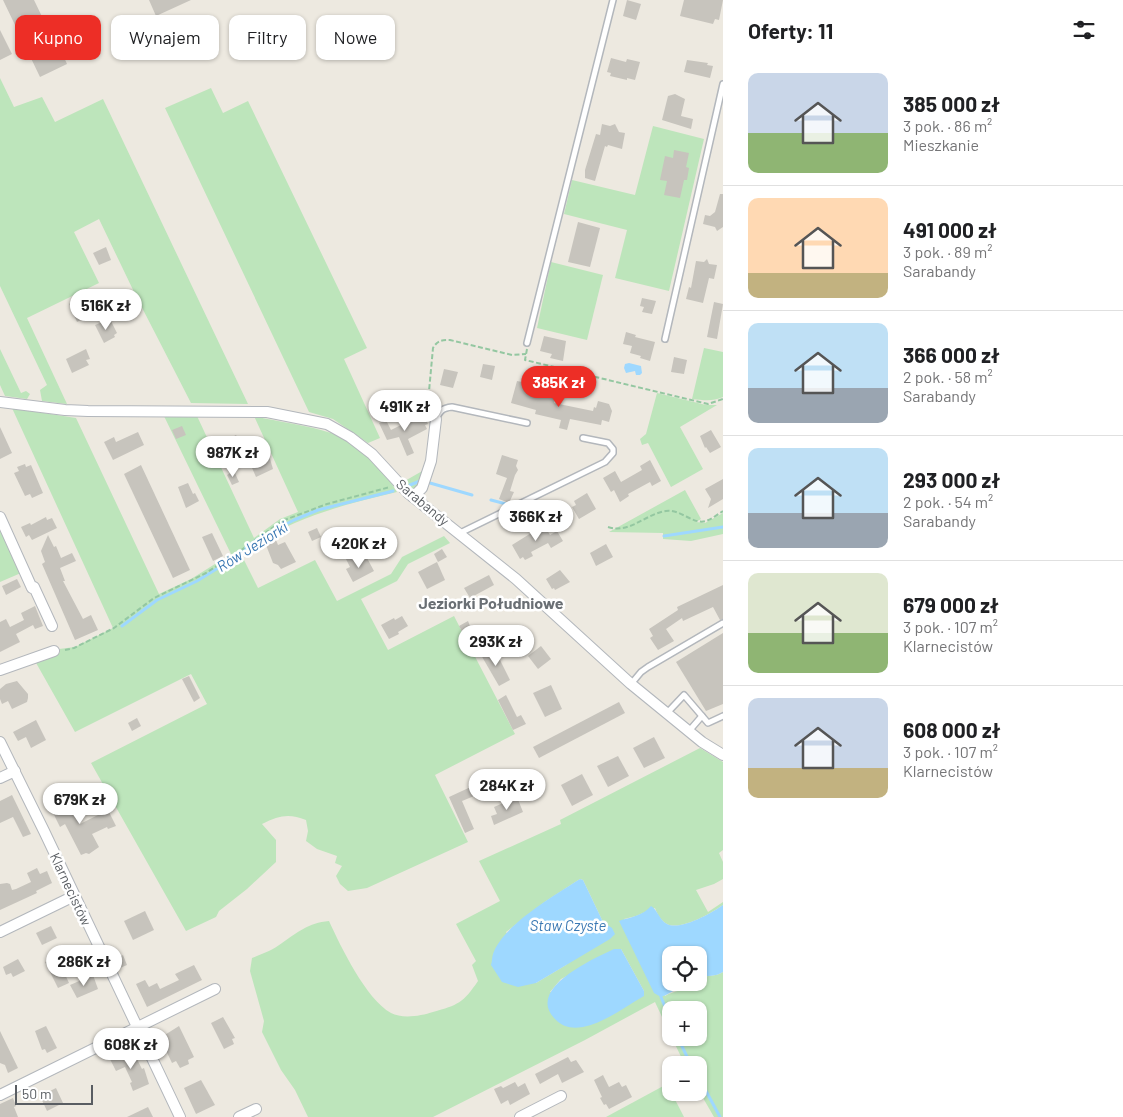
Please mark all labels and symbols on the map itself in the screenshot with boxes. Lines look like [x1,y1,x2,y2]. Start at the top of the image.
pin: 516K zł [60,288,152,331]
pin: 385K zł [513,366,605,408]
pin: 491K zł [359,390,451,432]
pin: 987K zł [187,436,279,478]
street label: Sarabandy [393,475,453,529]
pin: 366K zł [490,500,582,542]
water label: Rów Jeziorki [213,517,291,575]
pin: 420K zł [313,526,405,569]
district label: Jeziorki Południowe [418,593,564,612]
pin: 293K zł [450,624,542,667]
pin: 284K zł [461,768,553,811]
pin: 679K zł [34,782,126,825]
street label: Klarnecistów [47,850,95,928]
water label: Staw Czyste [530,916,606,934]
pin: 286K zł [38,944,130,987]
pin: 608K zł [85,1028,177,1070]
scale bar [15,1082,92,1105]

